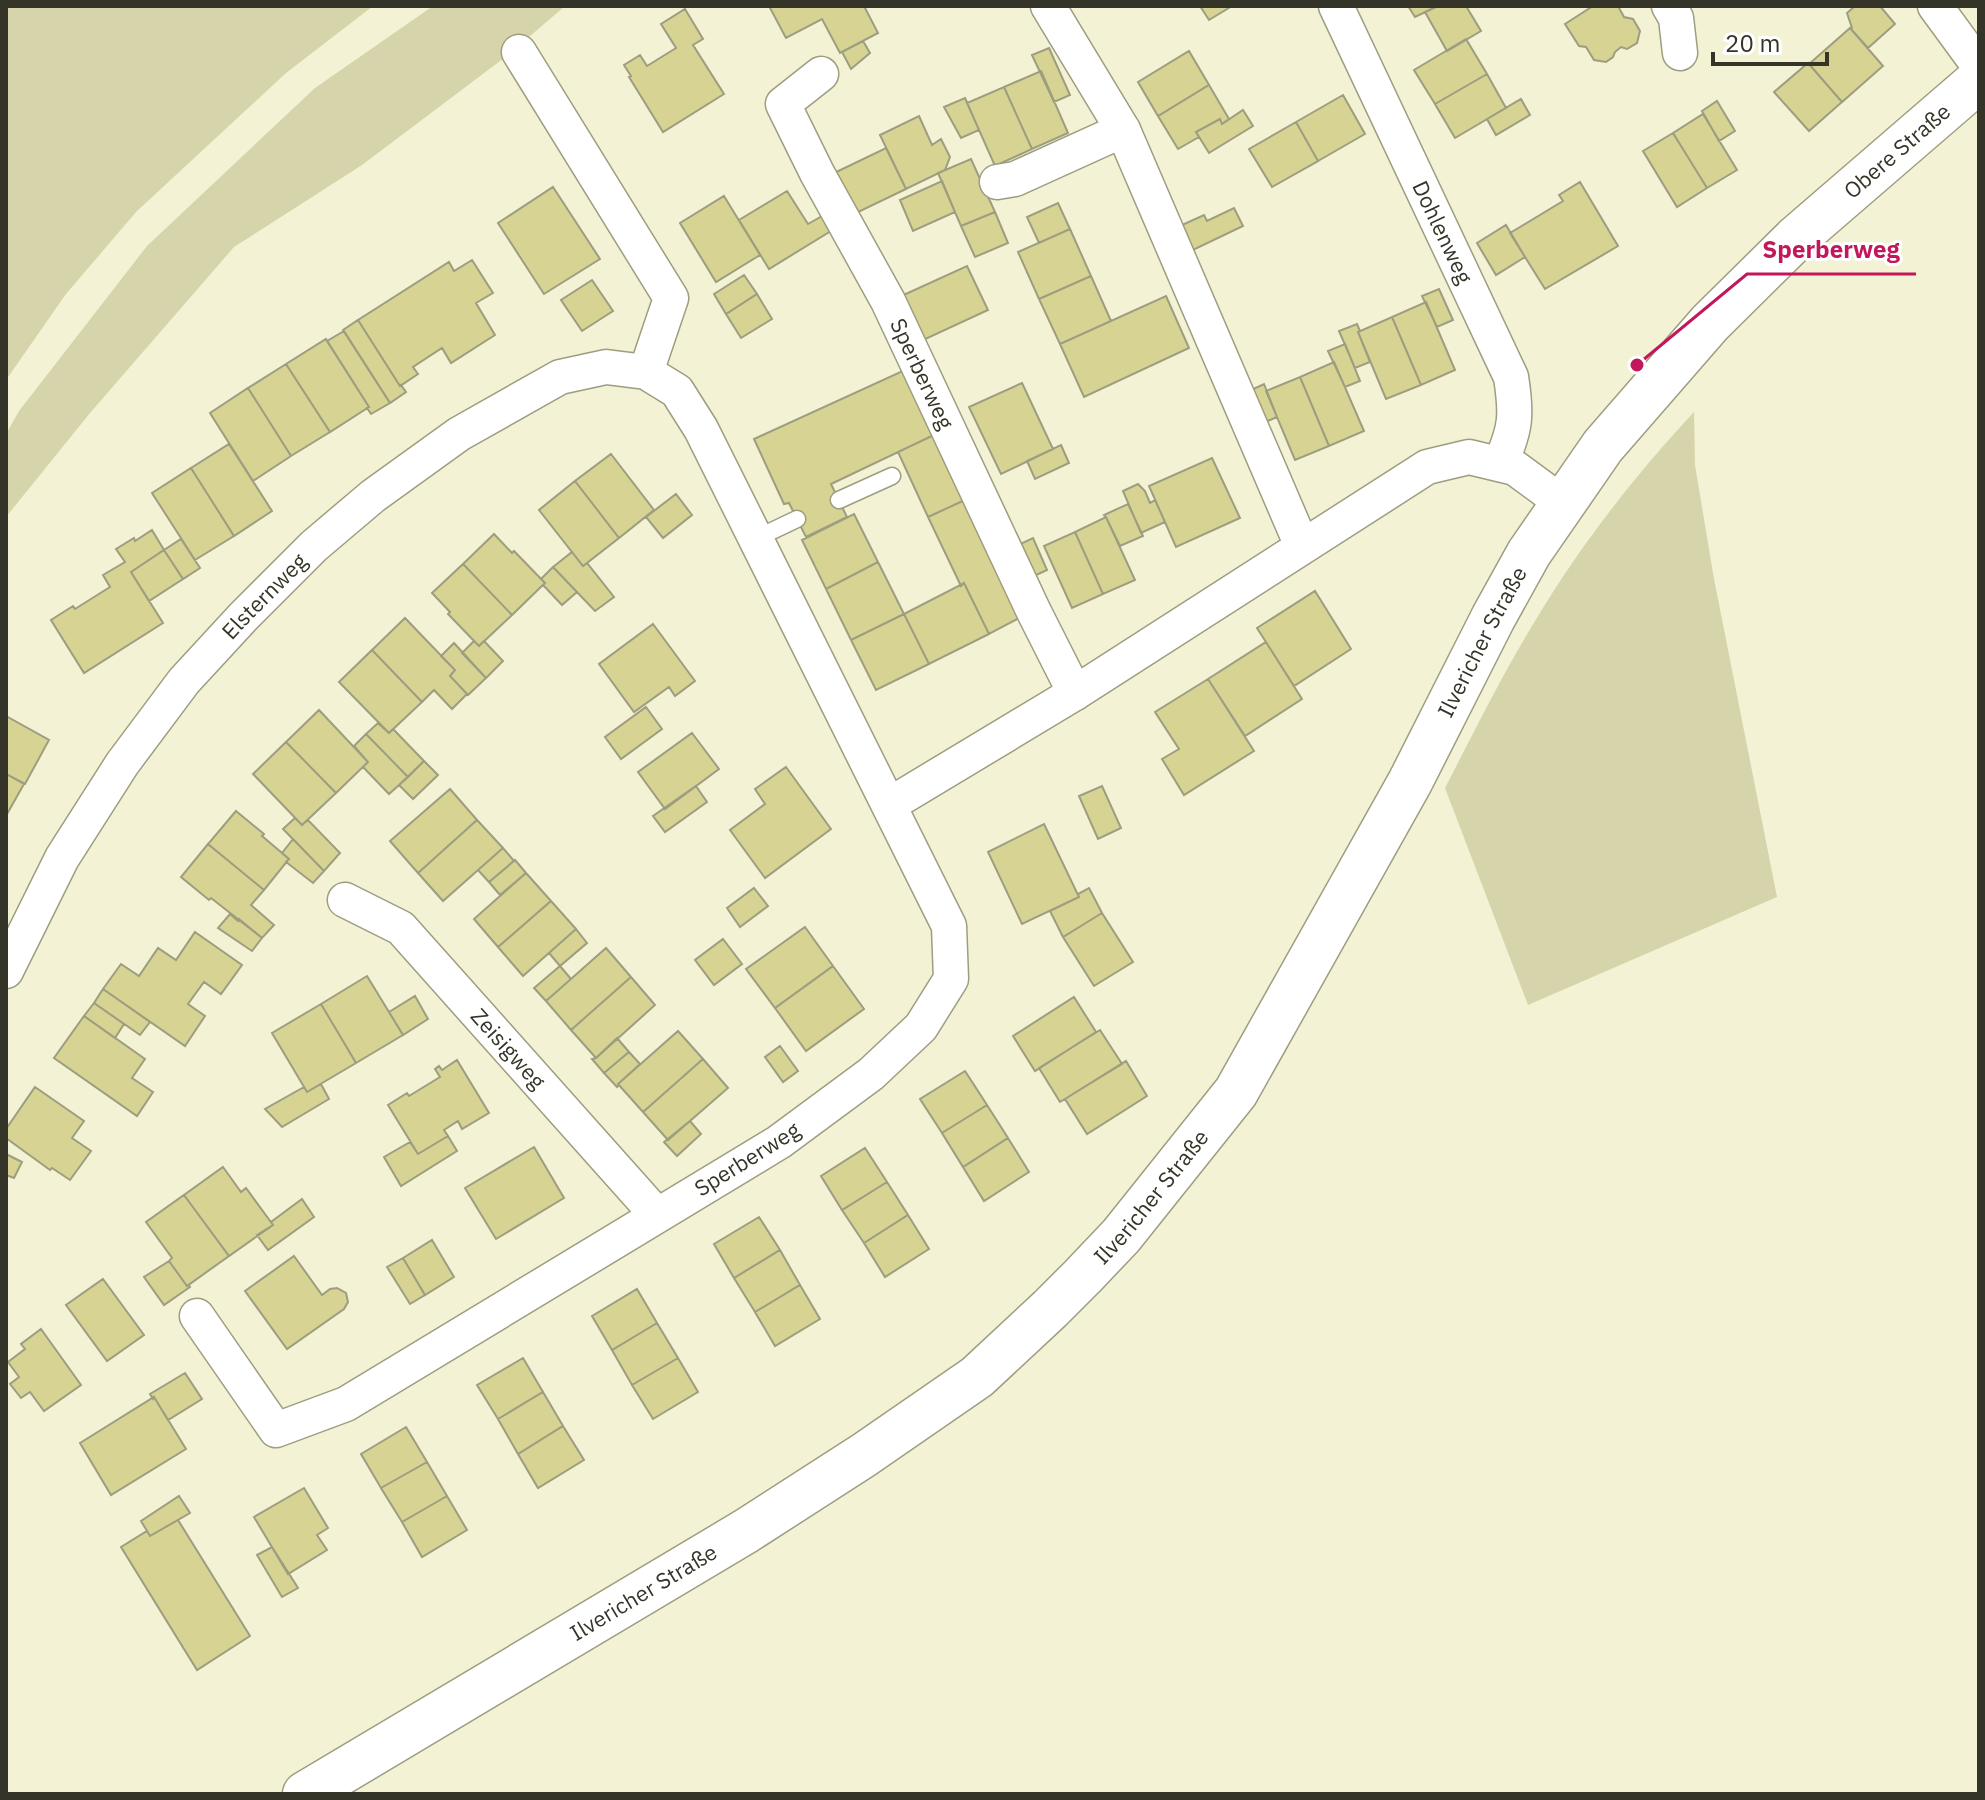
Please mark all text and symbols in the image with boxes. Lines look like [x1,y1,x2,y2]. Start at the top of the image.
scale bar [1713,16,1827,66]
text: 20 m [1725,27,1780,59]
street label: Obere Straße [1837,96,1956,205]
street label: Dohlenweg [1406,176,1480,288]
callout: Sperberweg [1747,226,1916,274]
text: Sperberweg [1762,233,1900,265]
street label: Sperberweg [884,313,961,434]
street label: Elsternweg [215,546,313,645]
street label: Ilvericher Straße [1430,561,1533,722]
street label: Zeisigweg [465,1002,553,1095]
street label: Sperberweg [689,1114,805,1202]
street label: Ilvericher Straße [1087,1123,1215,1270]
street label: Ilvericher Straße [564,1537,722,1647]

